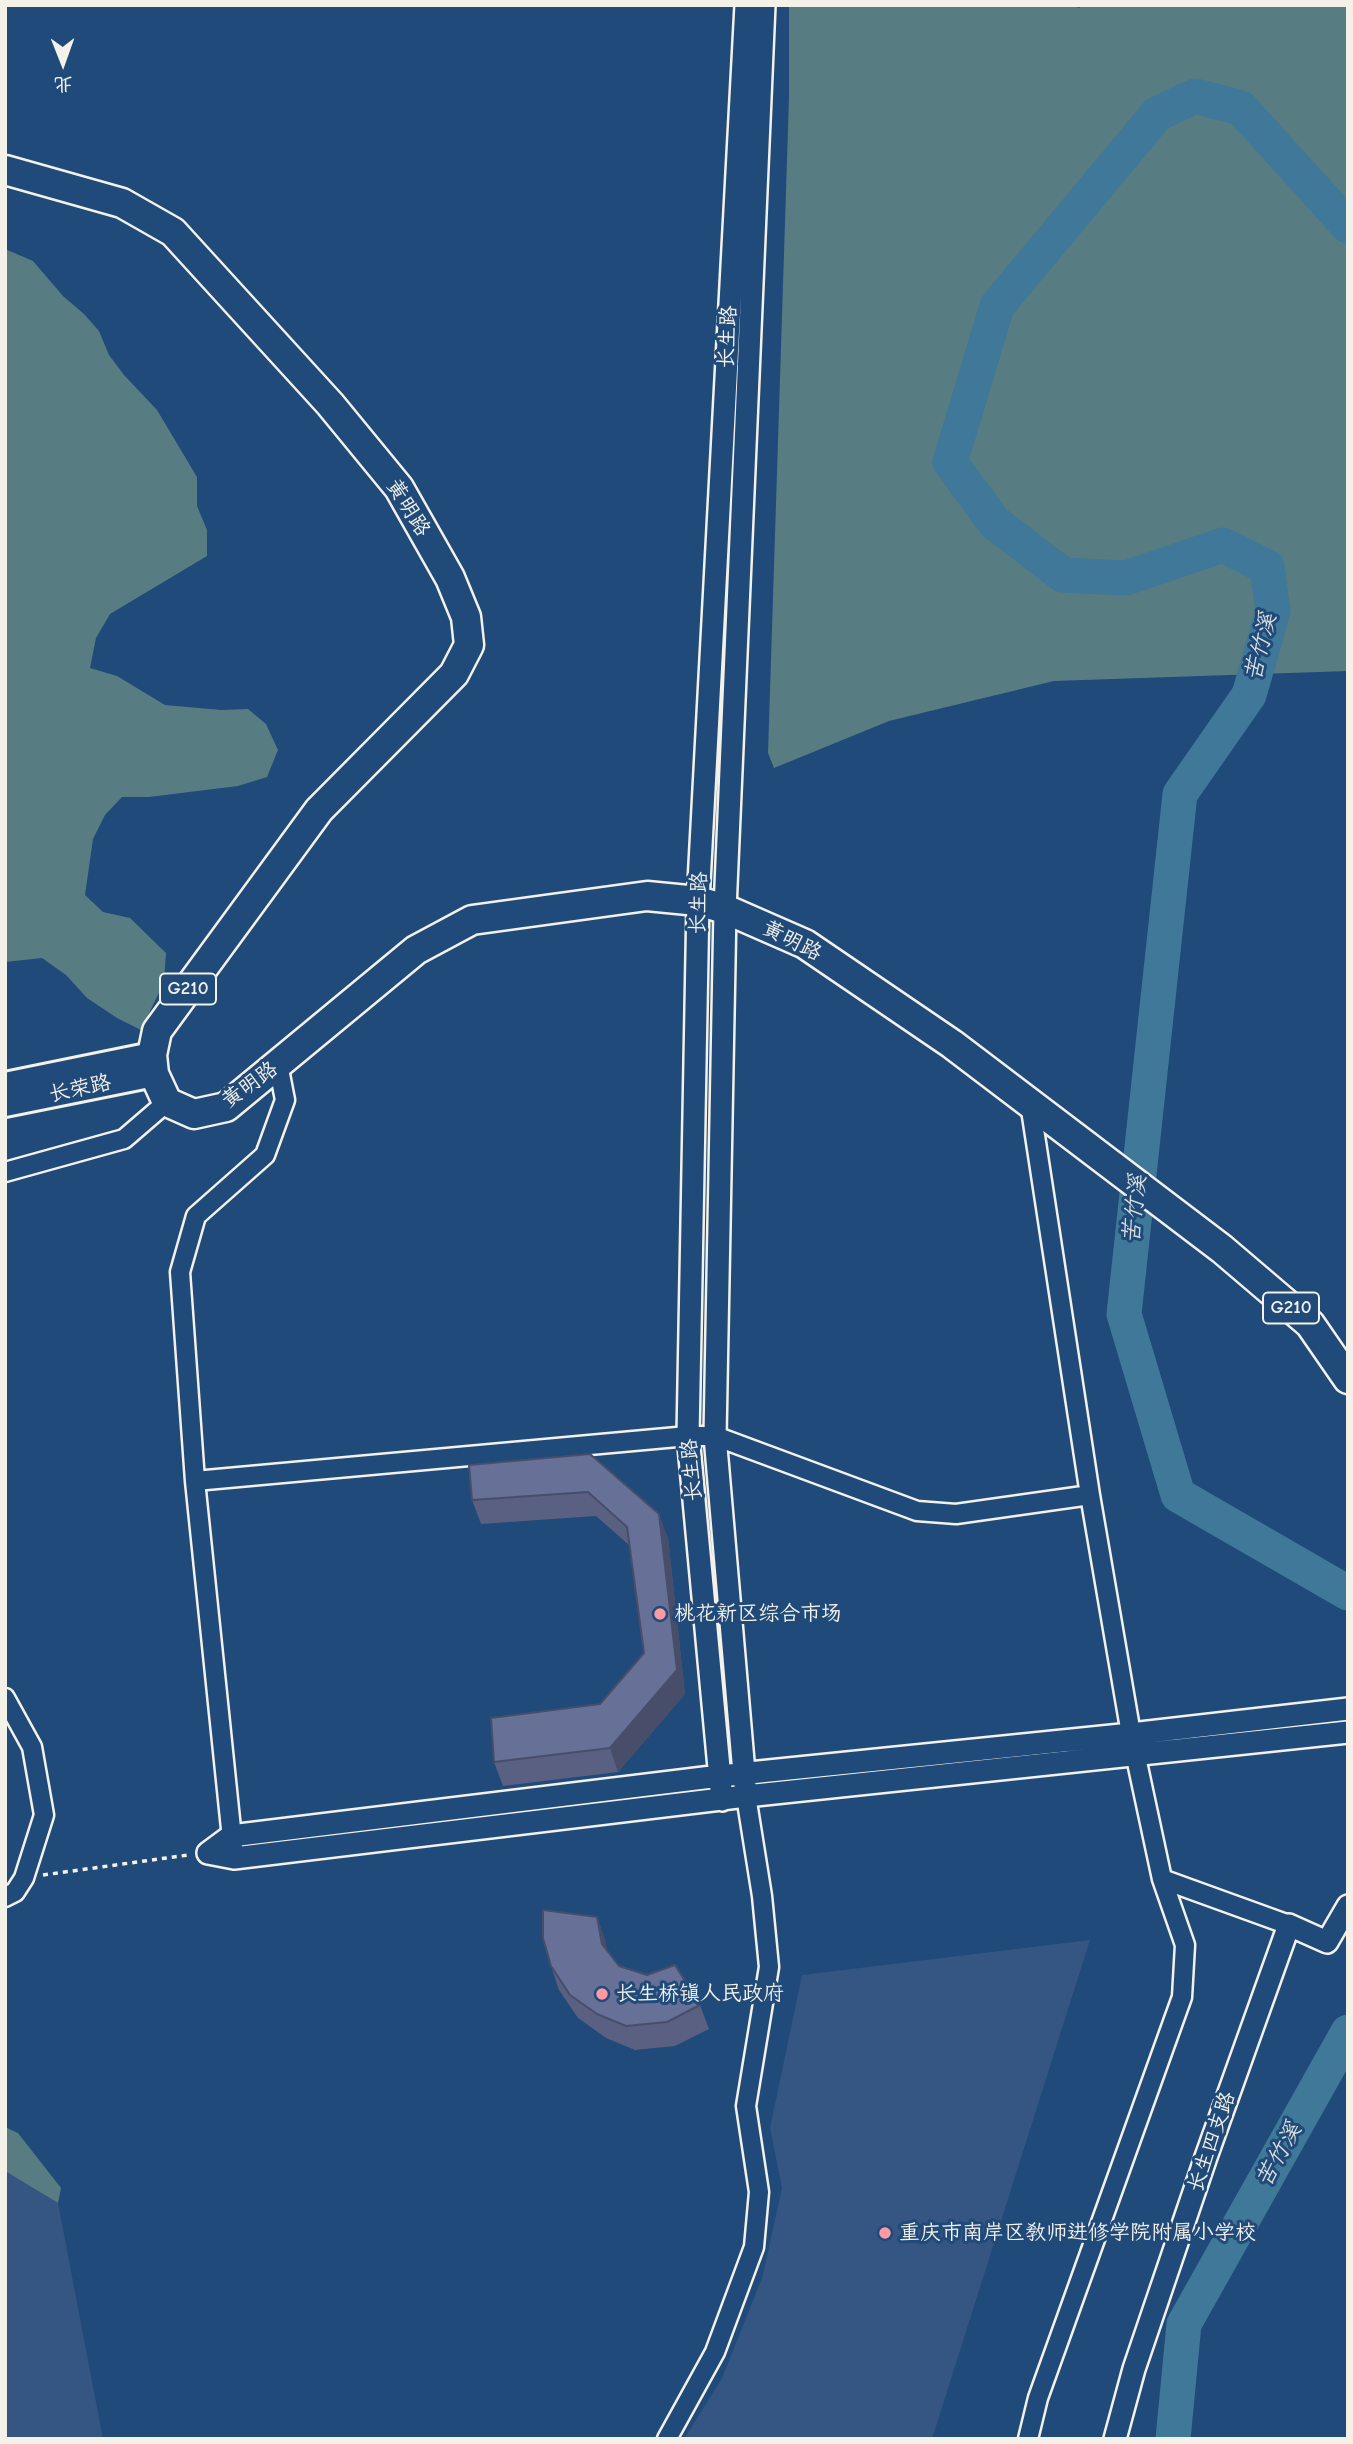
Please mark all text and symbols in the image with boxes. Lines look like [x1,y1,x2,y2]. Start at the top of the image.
north arrow [28,28,98,98]
text: 北 [54,73,73,95]
street label: 长生路 [714,305,742,369]
street label: 黄明路 [381,475,435,541]
water label: 苦竹溪 [1239,610,1283,684]
street label: 长生路 [685,871,713,935]
street label: 黄明路 [758,915,826,967]
road number: G210 [160,973,216,1004]
street label: 黄明路 [217,1056,283,1114]
street label: 长荣路 [47,1070,113,1108]
water label: 苦竹溪 [1118,1173,1152,1245]
road number: G210 [1263,1292,1319,1324]
street label: 长生路 [677,1438,707,1502]
place label: 桃花新区综合市场 [674,1601,842,1627]
marker: 桃花新区综合市场 [652,1606,668,1622]
place label: 长生桥镇人民政府 [616,1981,784,2007]
marker: 长生桥镇人民政府 [594,1986,610,2002]
street label: 长生四支路 [1183,2088,1241,2196]
water label: 苦竹溪 [1250,2118,1308,2192]
place label: 重庆市南岸区教师进修学院附属小学校 [899,2220,1256,2246]
marker: 重庆市南岸区教师进修学院附属小学校 [877,2225,893,2241]

